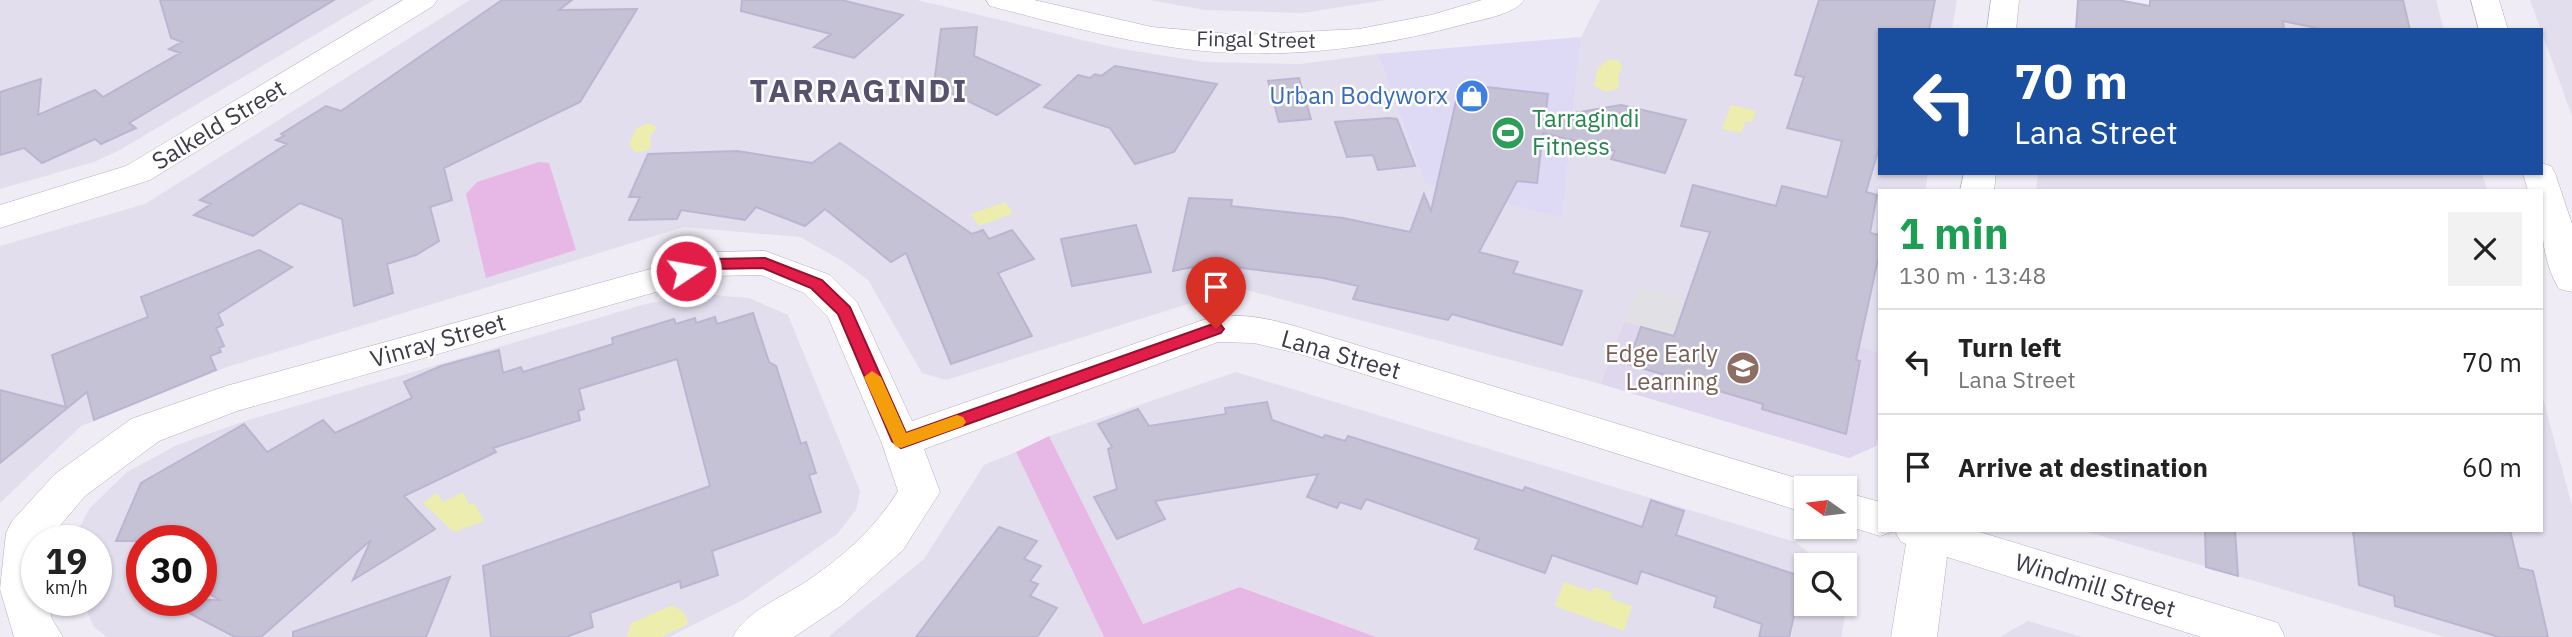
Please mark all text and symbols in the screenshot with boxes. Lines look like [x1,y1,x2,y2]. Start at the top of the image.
street label: Fingal Street [1196,24,1316,54]
text: 70 m [2014,49,2128,112]
icon: left [1899,56,1990,147]
district label: TARRAGINDI [750,69,968,111]
street label: Salkeld Street [146,72,291,177]
shop icon: Urban Bodyworx [1453,77,1491,115]
place label: Urban Bodyworx [1269,79,1448,111]
place label: Tarragindi Fitness [1532,102,1639,162]
text: Lana Street [2014,111,2178,153]
sports icon: Tarragindi Fitness [1489,114,1527,152]
text: 1 min [1899,206,2009,261]
button: close [2448,212,2522,286]
position arrow [649,234,723,308]
pin [1186,257,1246,329]
text: 130 m · 13:48 [1899,260,2046,290]
icon: arrive [1197,268,1235,306]
street label: Vinray Street [366,305,509,375]
street label: Lana Street [1278,322,1405,386]
text: Turn left [1958,330,2061,364]
place label: Edge Early Learning [1605,337,1718,397]
icon: left [1899,343,1937,381]
text: 70 m [2462,345,2522,379]
school or university icon: Edge Early Learning [1724,349,1762,387]
text: Lana Street [1958,364,2076,394]
icon: arrive [1899,448,1937,486]
text: Arrive at destination [1958,450,2208,484]
text: 60 m [2462,450,2522,484]
north arrow [1794,476,1857,539]
map controls [1794,476,1857,616]
speed limit sign: 30 [126,525,217,616]
text: 19 [45,538,88,584]
street label: Windmill Street [2011,545,2180,625]
button: search [1794,553,1857,616]
text: km/h [45,576,88,599]

